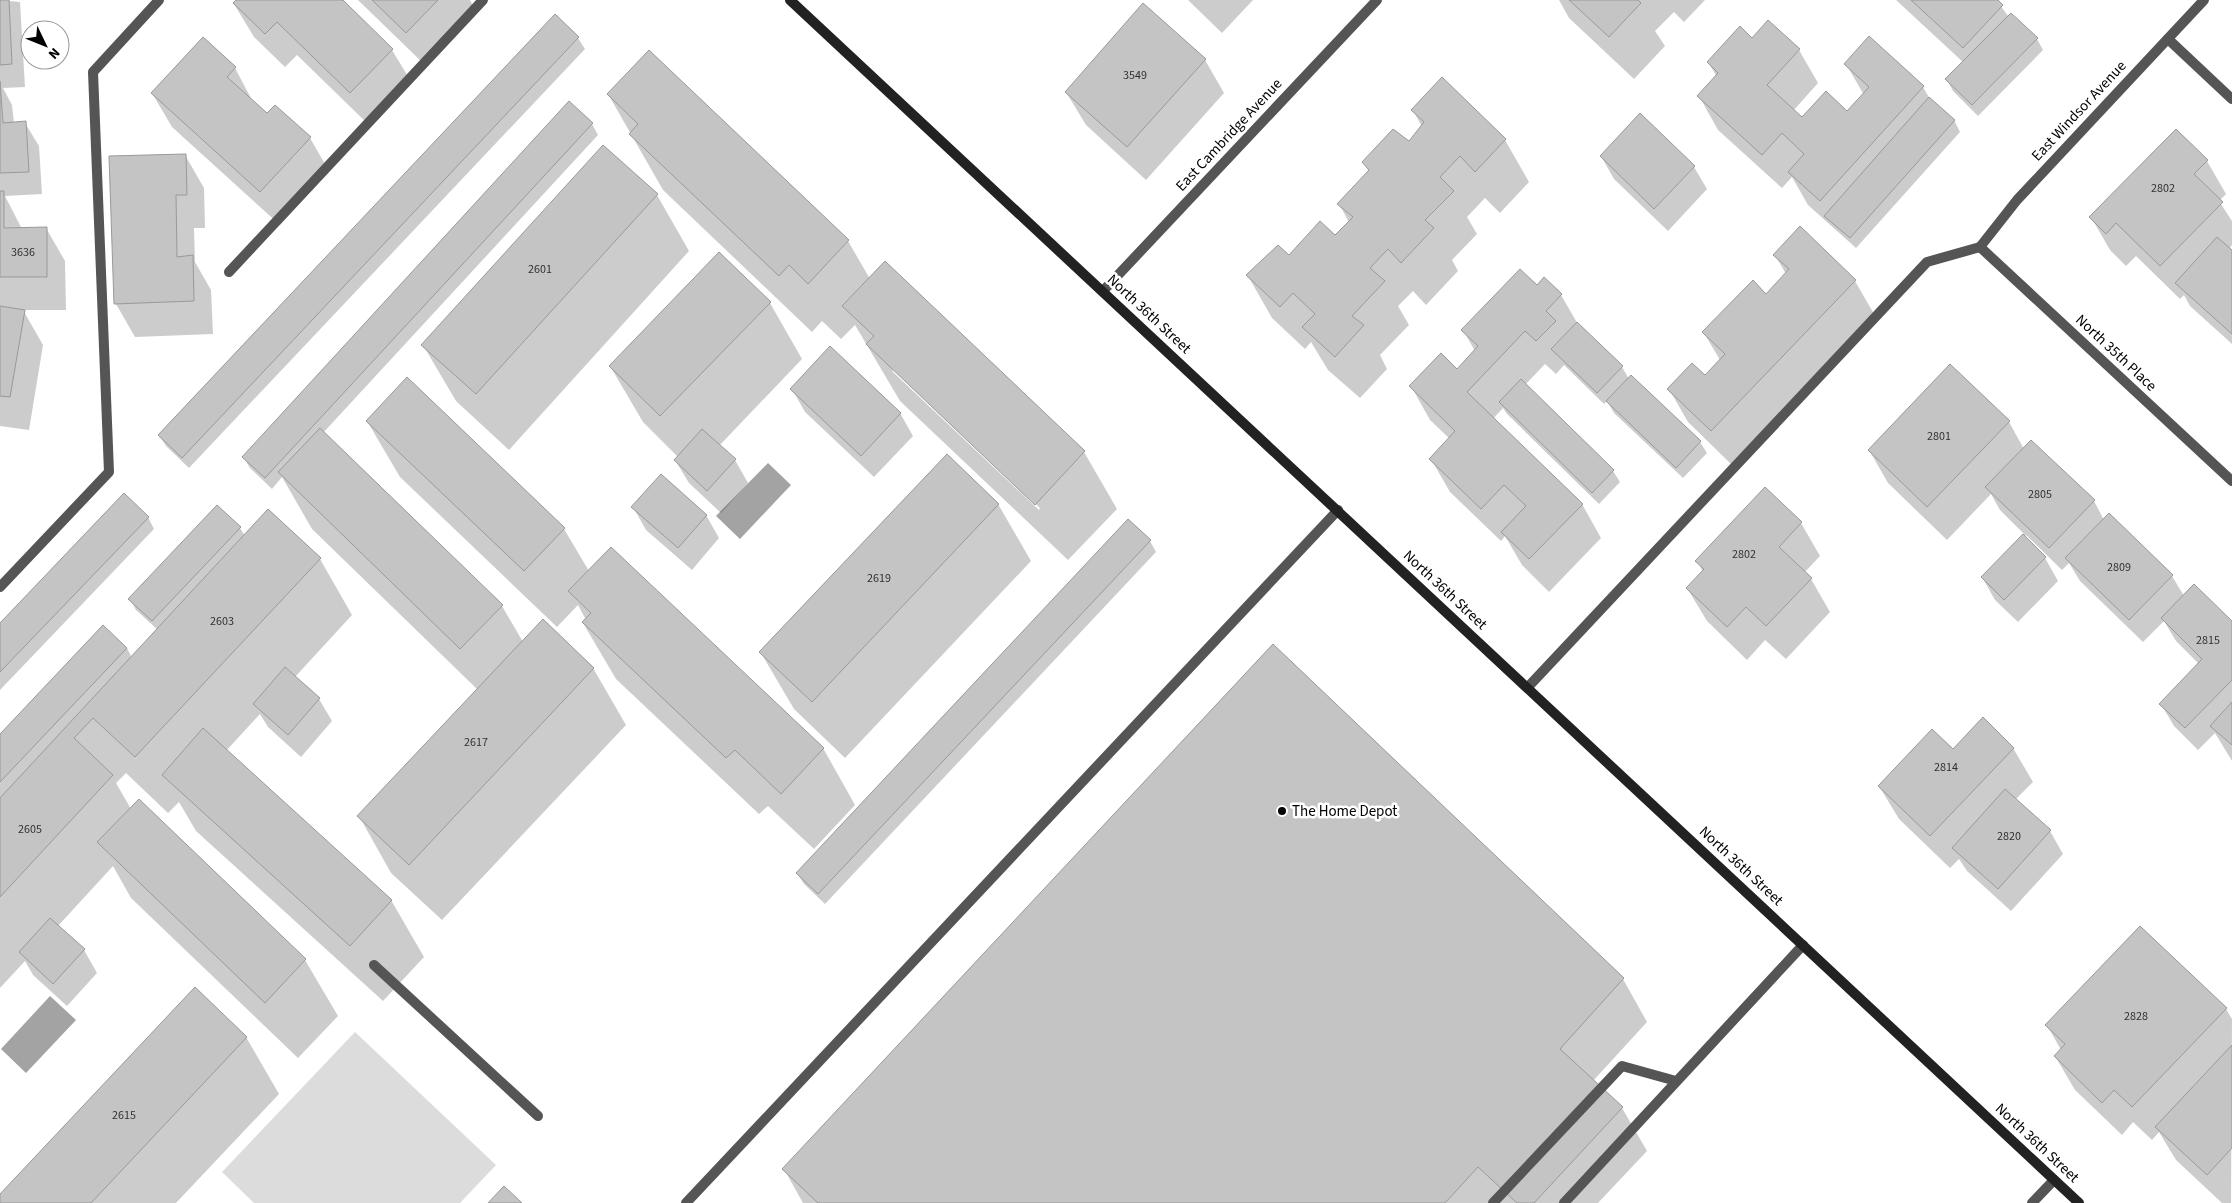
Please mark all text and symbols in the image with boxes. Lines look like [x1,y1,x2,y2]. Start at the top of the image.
north arrow [20,20,70,70]
text: N [43,43,64,63]
street label: East Windsor Avenue [2027,56,2131,166]
house number: 3549 [1123,67,1147,84]
street label: East Cambridge Avenue [1171,74,1287,196]
house number: 2802 [2151,180,2175,197]
house number: 3636 [11,244,35,261]
house number: 2601 [528,261,552,278]
street label: North 36th Street [1102,269,1196,359]
street label: North 35th Place [2071,310,2161,396]
house number: 2801 [1927,428,1951,445]
house number: 2805 [2028,486,2052,503]
street label: North 36th Street [1398,545,1492,635]
house number: 2802 [1732,546,1756,563]
house number: 2809 [2107,559,2131,576]
house number: 2619 [867,570,891,587]
house number: 2603 [210,613,234,630]
house number: 2815 [2196,632,2220,649]
house number: 2617 [464,734,488,751]
house number: 2814 [1934,759,1958,776]
place label: The Home Depot [1292,801,1397,822]
marker: The Home Depot [1276,805,1288,817]
house number: 2605 [18,821,42,838]
street label: North 36th Street [1694,821,1788,911]
house number: 2820 [1997,828,2021,845]
house number: 2828 [2124,1008,2148,1025]
street label: North 36th Street [1990,1098,2084,1188]
house number: 2615 [112,1107,136,1124]

